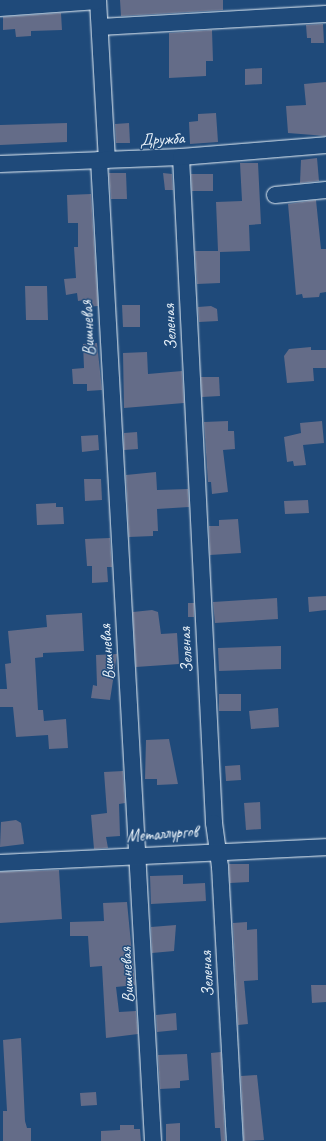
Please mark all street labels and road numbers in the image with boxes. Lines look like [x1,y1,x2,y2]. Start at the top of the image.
street label: Дружба [139,128,185,150]
street label: Вишневая [76,300,100,356]
street label: Зеленая [159,303,181,351]
street label: Вишневая [95,624,119,680]
street label: Зеленая [175,626,197,674]
street label: Металлургов [126,821,198,847]
street label: Вишневая [115,947,139,1003]
street label: Зеленая [196,950,218,998]

